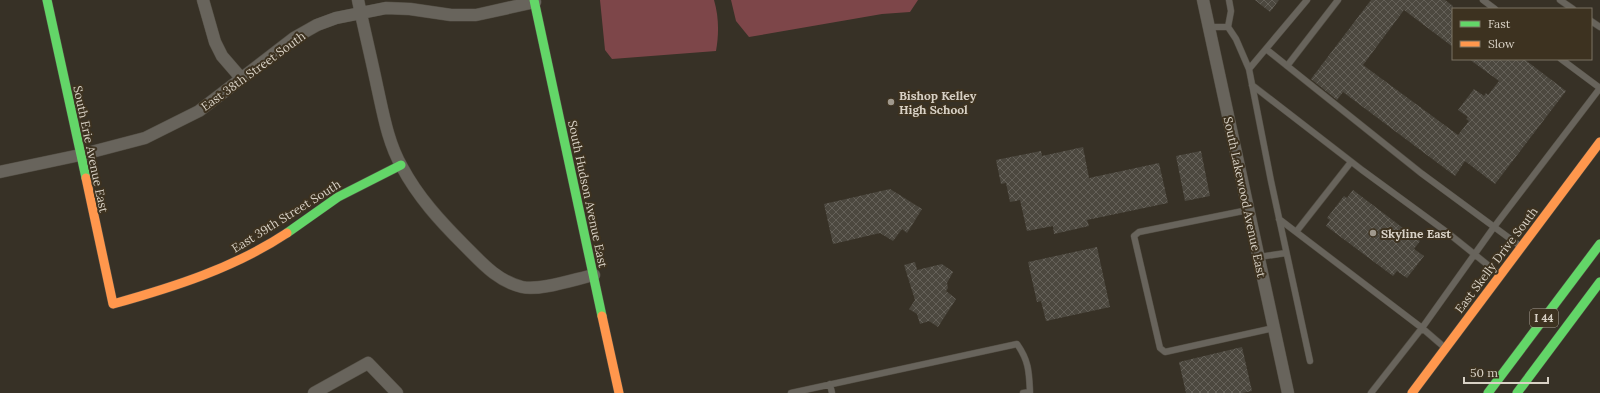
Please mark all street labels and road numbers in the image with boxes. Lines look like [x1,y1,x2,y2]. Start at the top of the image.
street label: East 38th Street South [198,28,308,114]
street label: South Erie Avenue East [70,84,112,214]
street label: South Lakewood Avenue East [1221,115,1269,279]
street label: South Hudson Avenue East [565,119,611,269]
street label: East 39th Street South [229,176,343,256]
street label: East Skelly Drive South [1451,204,1541,316]
road number: I 44 [1530,309,1558,327]

